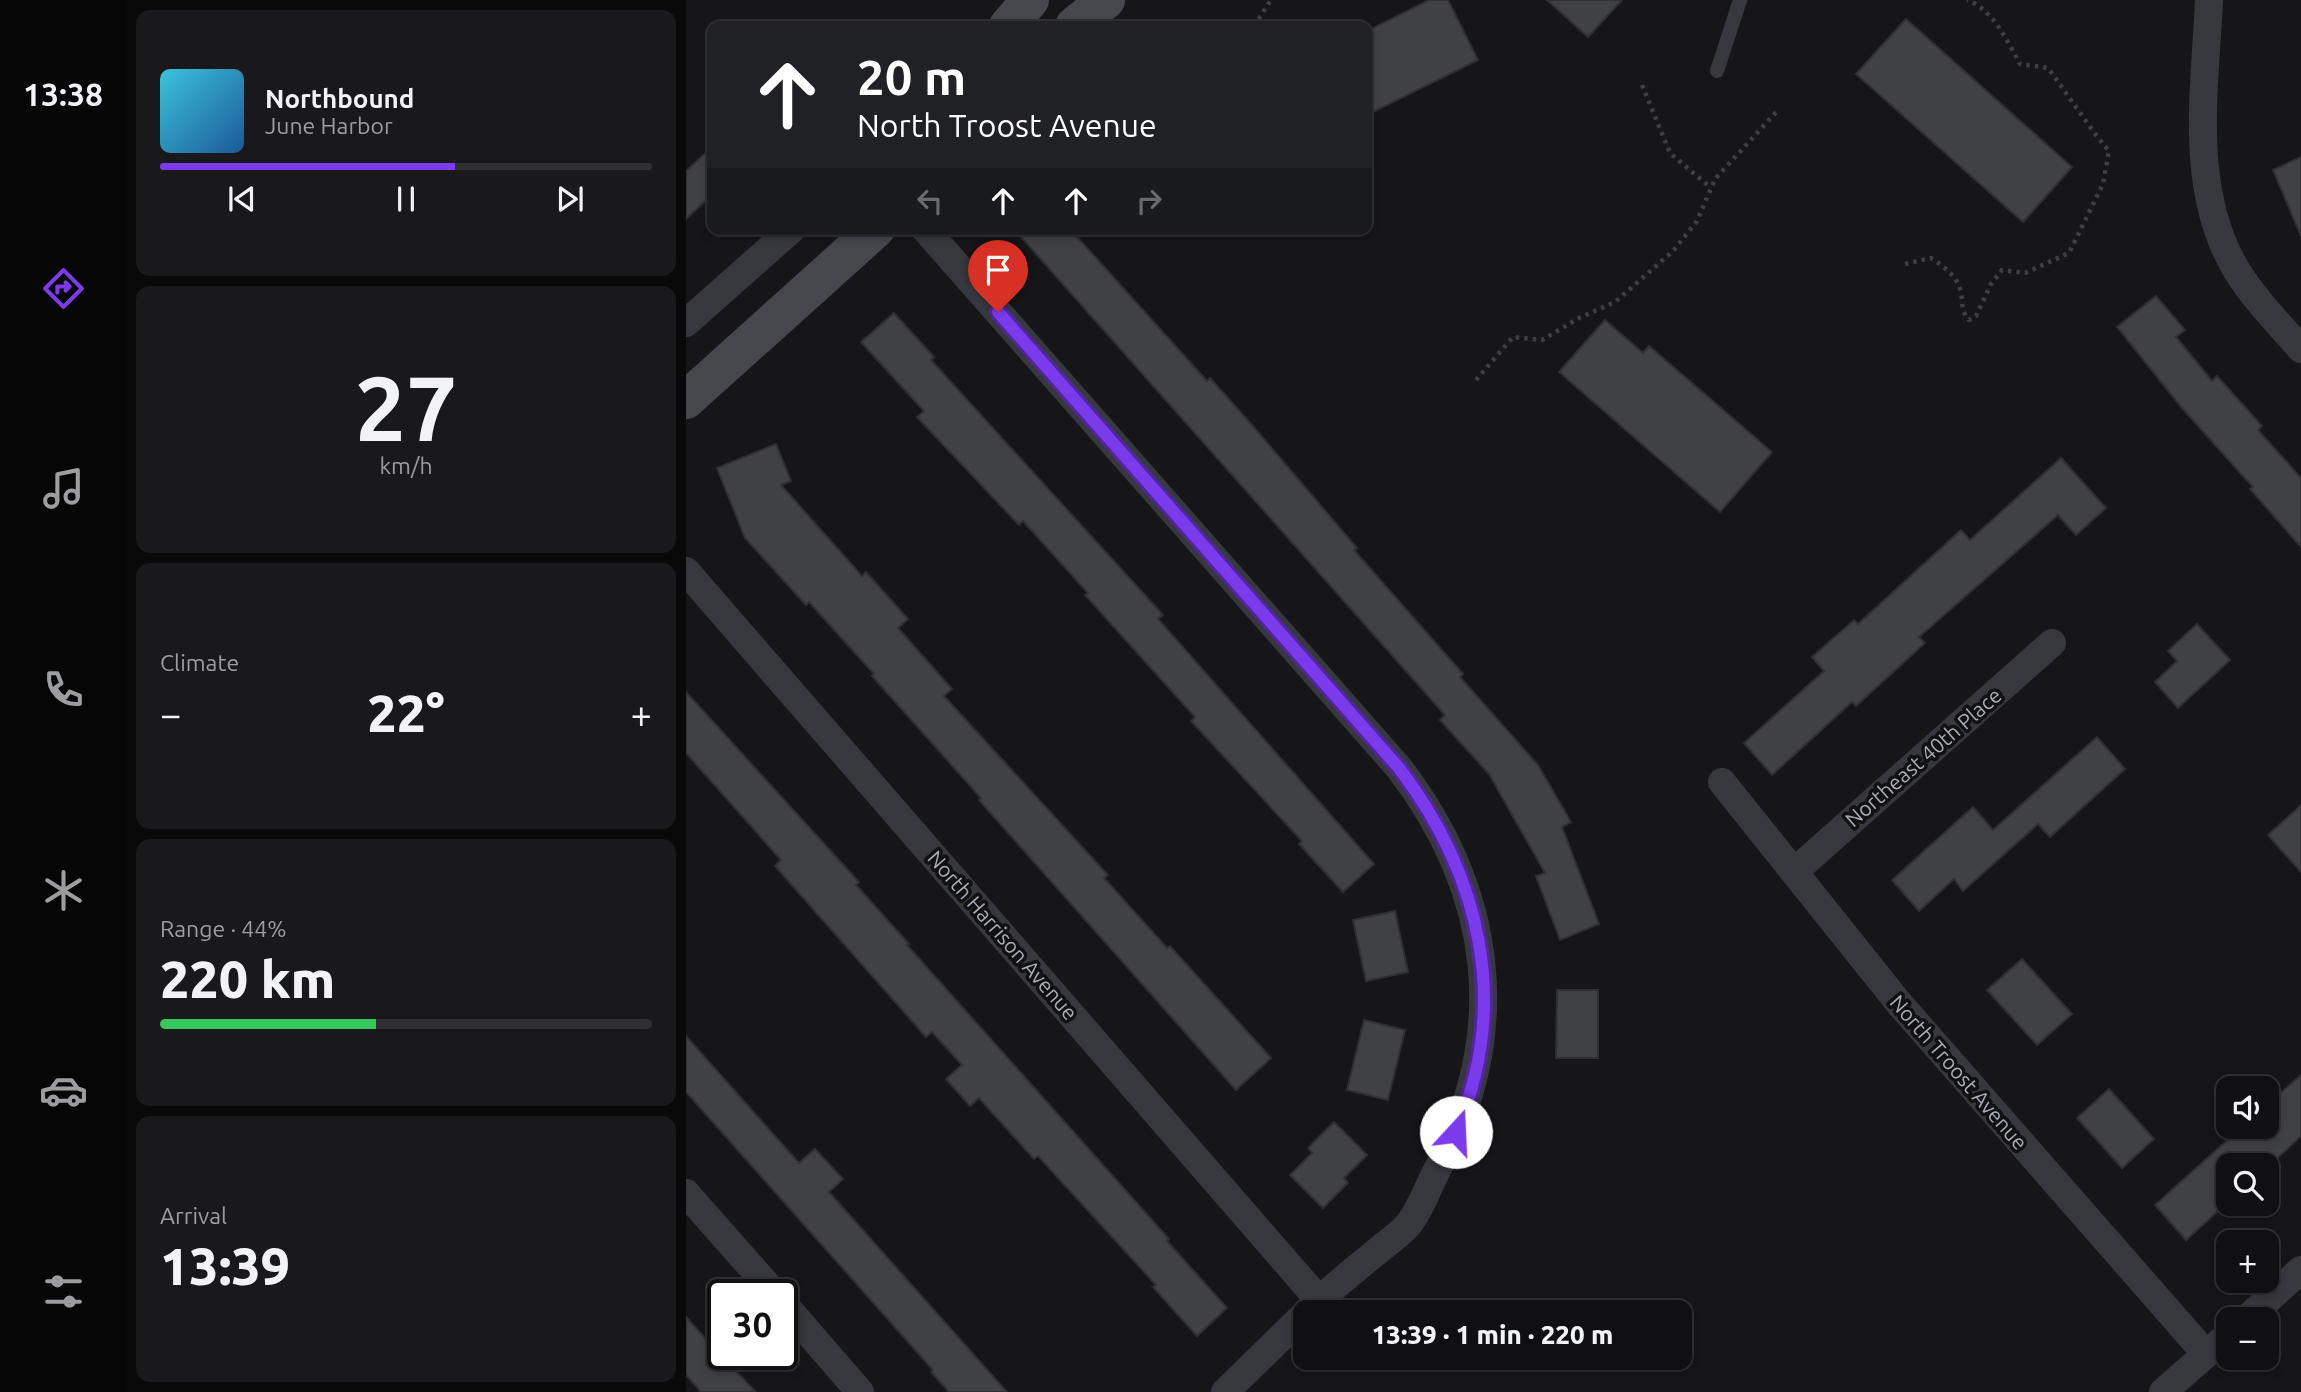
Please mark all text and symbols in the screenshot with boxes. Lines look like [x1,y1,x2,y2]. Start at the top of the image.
icon: ahead [742,49,833,140]
text: 20 m [857,49,966,104]
text: 13:38 [23,76,103,112]
text: Northbound [265,84,414,113]
text: North Troost Avenue [857,107,1157,143]
text: June Harbor [265,113,393,138]
icon: previous [223,180,261,218]
icon: pause [387,180,425,218]
icon: next [551,180,589,218]
icon: left [911,182,949,220]
icon: ahead [984,182,1022,220]
icon: ahead [1057,182,1095,220]
icon: right [1130,182,1168,220]
pin [968,240,1028,312]
icon: arrive [979,251,1017,289]
icon: directions [39,264,88,313]
text: 27 [355,356,457,458]
text: km/h [379,453,433,478]
icon: music [39,464,88,513]
text: Climate [160,650,239,675]
icon: phone [39,665,88,714]
street label: Northeast 40th Place [1840,683,2006,831]
text: 22° [367,684,445,742]
text: − [160,693,181,735]
text: + [631,693,652,735]
street label: North Harrison Avenue [923,846,1083,1024]
icon: climate [39,866,88,915]
text: Range · 44% [160,916,287,941]
text: 220 km [160,950,335,1008]
street label: North Troost Avenue [1885,990,2033,1154]
icon: car [39,1066,88,1115]
map controls [2216,1076,2279,1370]
button: sound [2216,1076,2279,1139]
position arrow [1419,1095,1493,1169]
button: search [2216,1153,2279,1216]
text: Arrival [160,1203,227,1228]
button: + [2216,1230,2279,1293]
text: 13:39 [160,1237,290,1295]
icon: filters [39,1267,88,1316]
speed limit sign: 30 [707,1279,798,1370]
button: − [2216,1307,2279,1370]
text: 13:39 · 1 min · 220 m [1372,1320,1613,1349]

